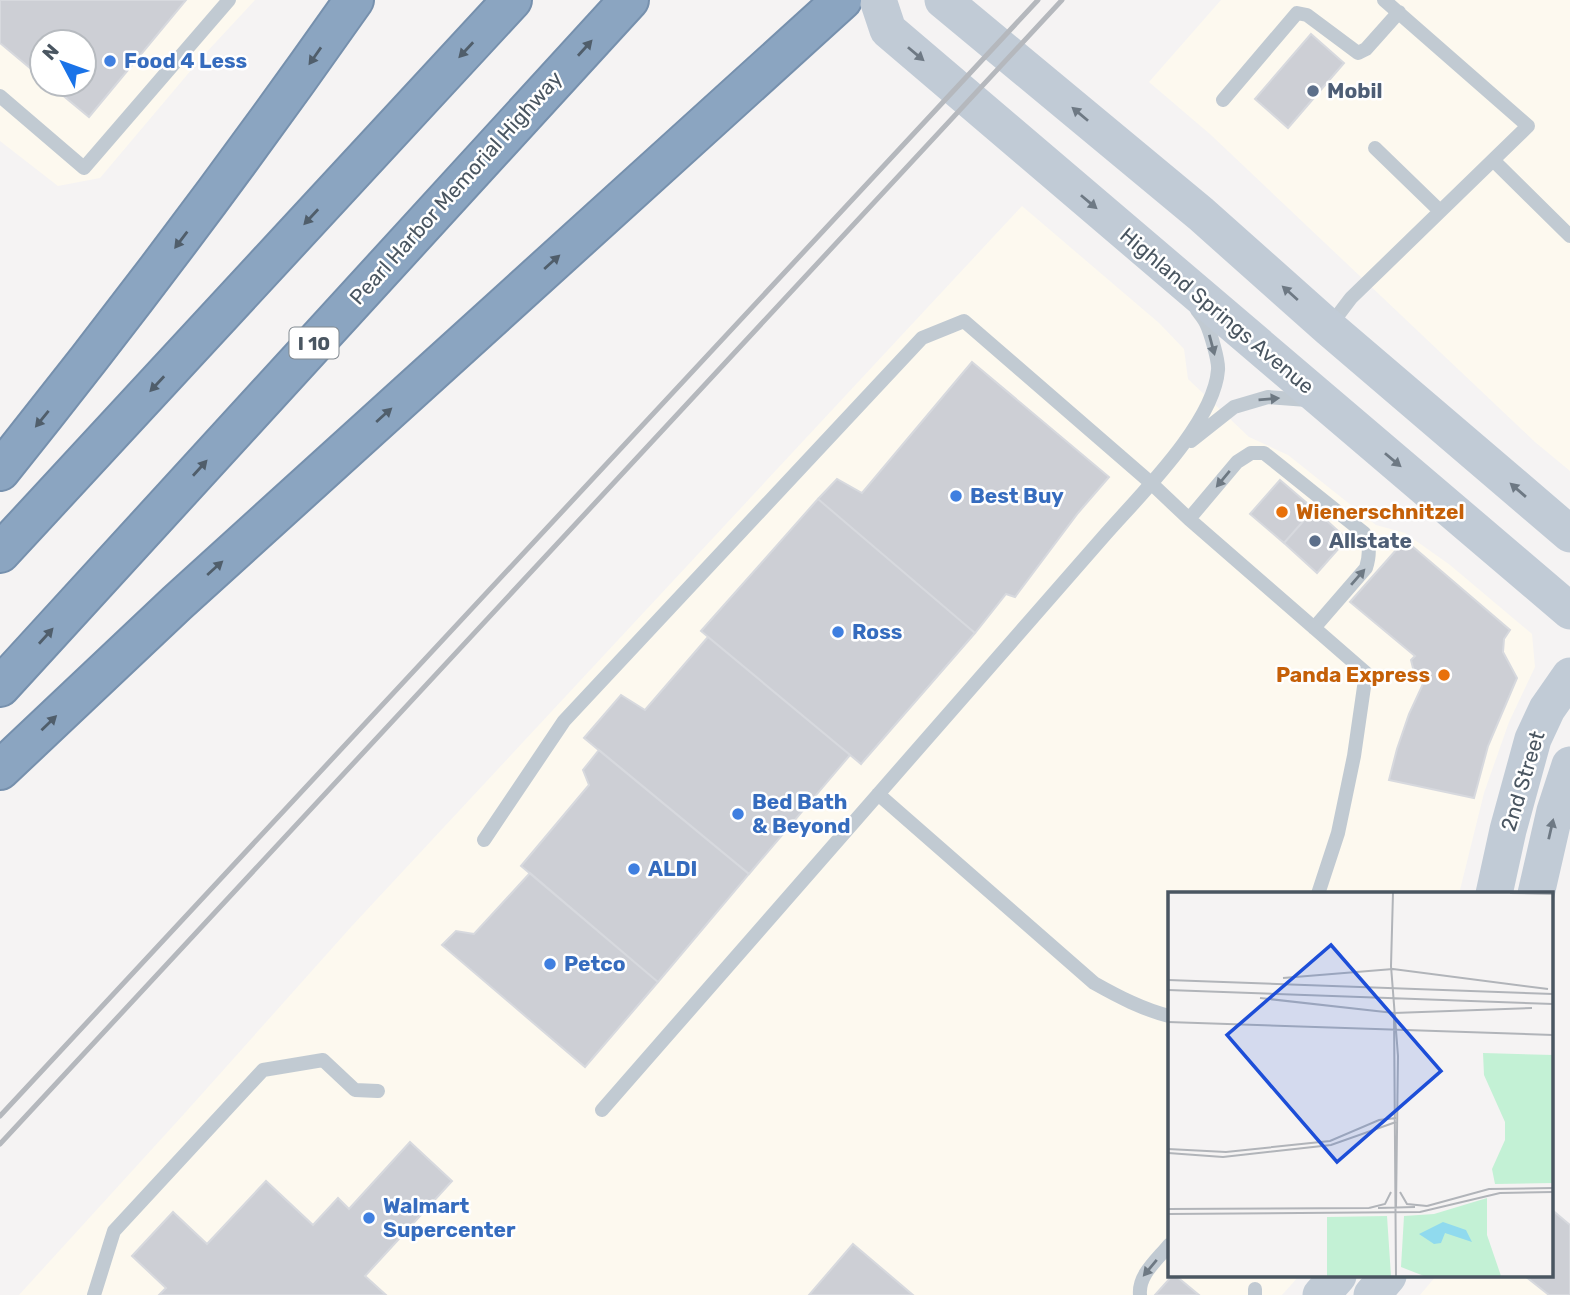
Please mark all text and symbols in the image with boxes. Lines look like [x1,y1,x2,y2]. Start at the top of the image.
north arrow [28,28,98,98]
text: N [37,39,64,65]
one-way arrow [577,39,593,57]
one-way arrow [458,41,474,59]
one-way arrow [907,46,925,62]
one-way arrow [308,47,322,65]
place label: Food 4 Less [124,48,247,73]
marker: Food 4 Less [102,53,118,69]
street label: Pearl Harbor Memorial Highway [344,65,567,310]
place label: Mobil [1327,78,1382,103]
marker: Mobil [1305,83,1321,99]
one-way arrow [1072,106,1090,121]
one-way arrow [1080,194,1098,209]
one-way arrow [304,208,320,225]
street label: Highland Springs Avenue [1115,222,1319,399]
one-way arrow [174,230,188,249]
one-way arrow [544,255,561,270]
one-way arrow [1282,286,1299,302]
road number: I 10 [290,328,338,358]
one-way arrow [1208,335,1218,356]
one-way arrow [149,375,165,392]
one-way arrow [1258,393,1280,404]
one-way arrow [375,407,393,423]
one-way arrow [34,410,49,428]
one-way arrow [1383,453,1401,468]
one-way arrow [191,460,207,477]
one-way arrow [1216,470,1231,487]
one-way arrow [1509,482,1527,498]
place label: Best Buy [970,483,1064,508]
marker: Best Buy [948,488,964,504]
place label: Wienerschnitzel [1296,499,1464,524]
marker: Wienerschnitzel [1274,504,1290,520]
place label: Allstate [1329,528,1412,553]
marker: Allstate [1307,533,1323,549]
one-way arrow [206,560,223,576]
one-way arrow [1350,568,1365,585]
place label: Ross [852,619,902,644]
marker: Ross [830,624,846,640]
one-way arrow [38,627,54,645]
place label: Panda Express [1276,662,1430,687]
marker: Panda Express [1436,667,1452,683]
one-way arrow [41,715,58,732]
street label: 2nd Street [1495,728,1550,834]
place label: Bed Bath & Beyond [752,789,851,838]
marker: Bed Bath & Beyond [730,806,746,822]
one-way arrow [1546,818,1557,840]
place label: ALDI [648,856,697,881]
marker: ALDI [626,861,642,877]
inset map [1168,892,1552,1278]
place label: Petco [564,951,626,976]
marker: Petco [542,956,558,972]
place label: Walmart Supercenter [383,1193,516,1242]
marker: Walmart Supercenter [361,1210,377,1226]
one-way arrow [1143,1260,1158,1277]

